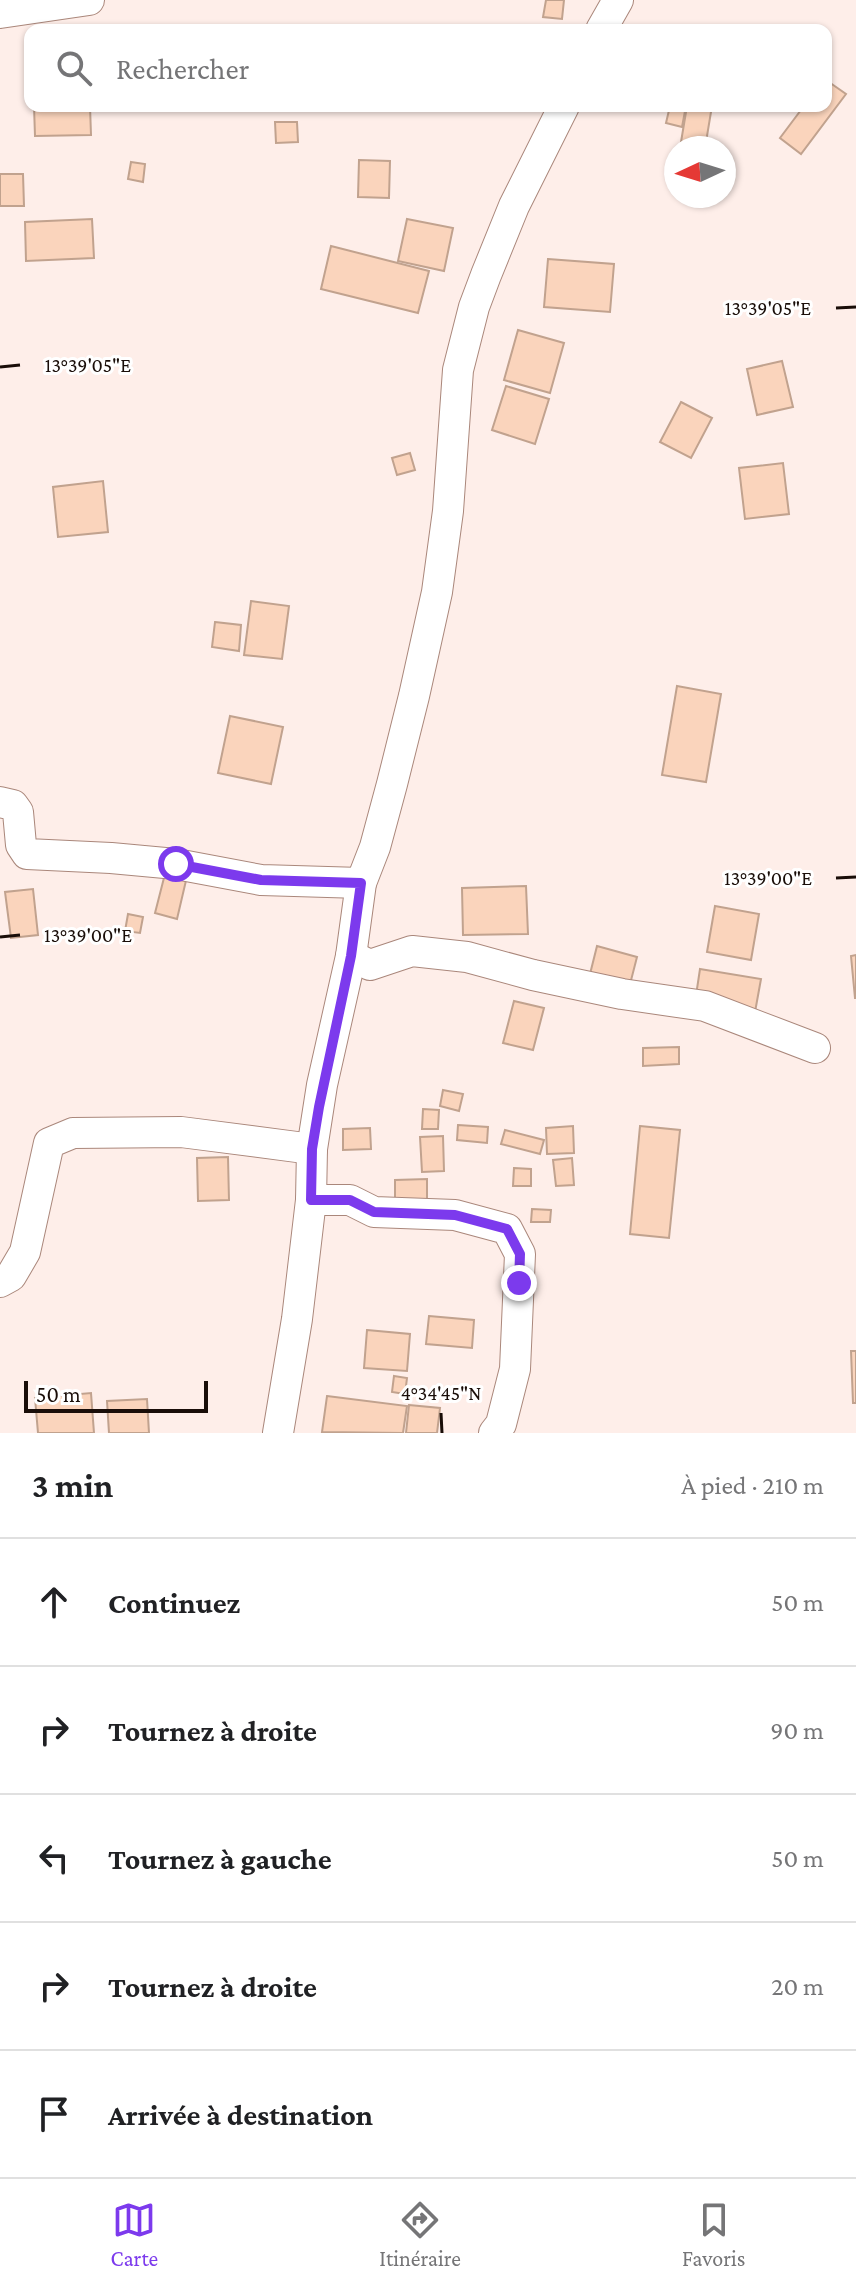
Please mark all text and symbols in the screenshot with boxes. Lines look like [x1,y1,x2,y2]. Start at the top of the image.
search box [24,24,832,112]
icon: search [52,46,96,90]
text: Rechercher [116,52,249,85]
north arrow [664,136,736,208]
text: 13°39'05"E [725,297,811,319]
text: 13°39'05"E [45,354,131,376]
route start [158,846,194,882]
text: 13°39'00"E [724,867,812,889]
text: 13°39'00"E [44,924,132,946]
route end [501,1265,537,1301]
scale bar [24,1377,208,1413]
text: 50 m [36,1382,81,1407]
text: 4°34'45"N [401,1382,481,1404]
text: 3 min [32,1467,113,1504]
text: À pied · 210 m [681,1471,824,1500]
icon: ahead [32,1580,76,1624]
text: Continuez [108,1586,240,1619]
text: 50 m [771,1588,824,1617]
icon: right [32,1708,76,1752]
text: Tournez à droite [108,1714,317,1747]
text: 90 m [770,1716,824,1745]
icon: left [32,1836,76,1880]
text: Tournez à gauche [108,1842,332,1875]
text: 50 m [771,1844,824,1873]
icon: right [32,1964,76,2008]
text: Tournez à droite [108,1970,317,2003]
text: 20 m [771,1972,824,2001]
icon: arrive [32,2092,76,2136]
text: Arrivée à destination [108,2098,373,2131]
tab: Carte [111,2198,158,2271]
tab: Itinéraire [379,2198,461,2271]
tab: Favoris [682,2198,745,2271]

